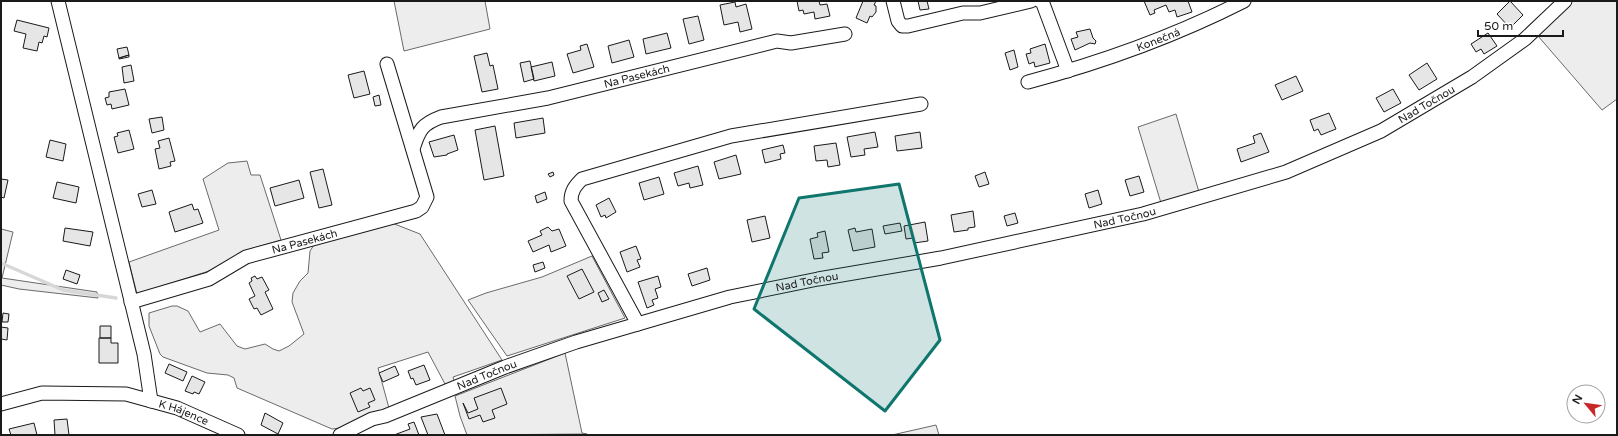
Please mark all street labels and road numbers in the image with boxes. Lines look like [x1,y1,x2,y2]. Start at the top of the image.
street label: Konečná [1135,25,1182,54]
street label: Na Pasekách [603,62,671,91]
street label: Nad Točnou [1396,83,1457,126]
street label: Nad Točnou [1092,205,1157,232]
street label: Na Pasekách [270,227,339,257]
street label: Nad Točnou [775,270,839,294]
street label: Nad Točnou [455,357,519,393]
street label: K Hájence [157,397,210,428]

